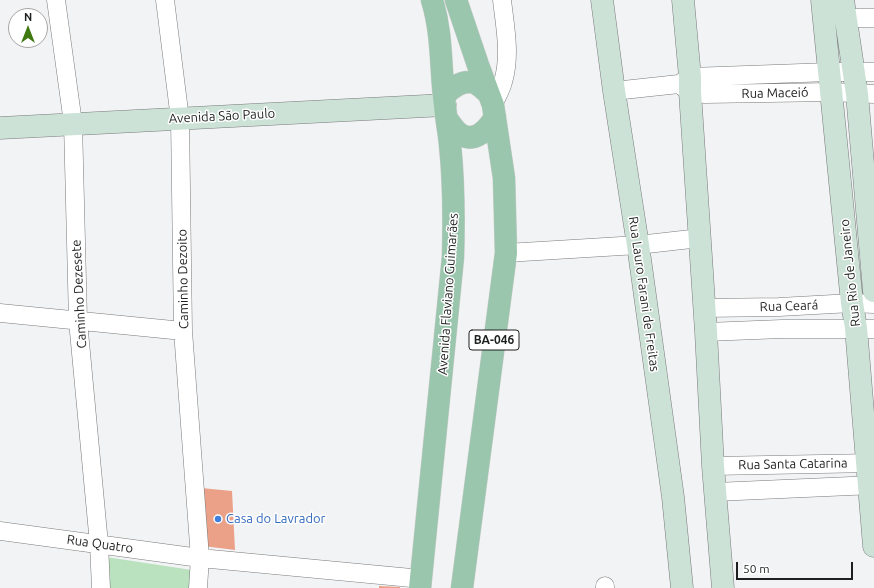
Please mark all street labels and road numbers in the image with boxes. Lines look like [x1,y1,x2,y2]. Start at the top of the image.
street label: Rua Maceió [741,85,809,101]
street label: Avenida São Paulo [168,105,276,127]
street label: Avenida Flaviano Guimarães [435,213,461,375]
street label: Rua Lauro Farani de Freitas [625,215,663,373]
street label: Rua Rio de Janeiro [837,218,863,328]
street label: Caminho Dezoito [174,229,192,329]
street label: Caminho Dezesete [68,239,90,349]
street label: Rua Ceará [759,297,819,315]
road number: BA-046 [469,330,519,350]
street label: Rua Santa Catarina [738,455,848,473]
street label: Rua Quatro [66,532,134,556]

